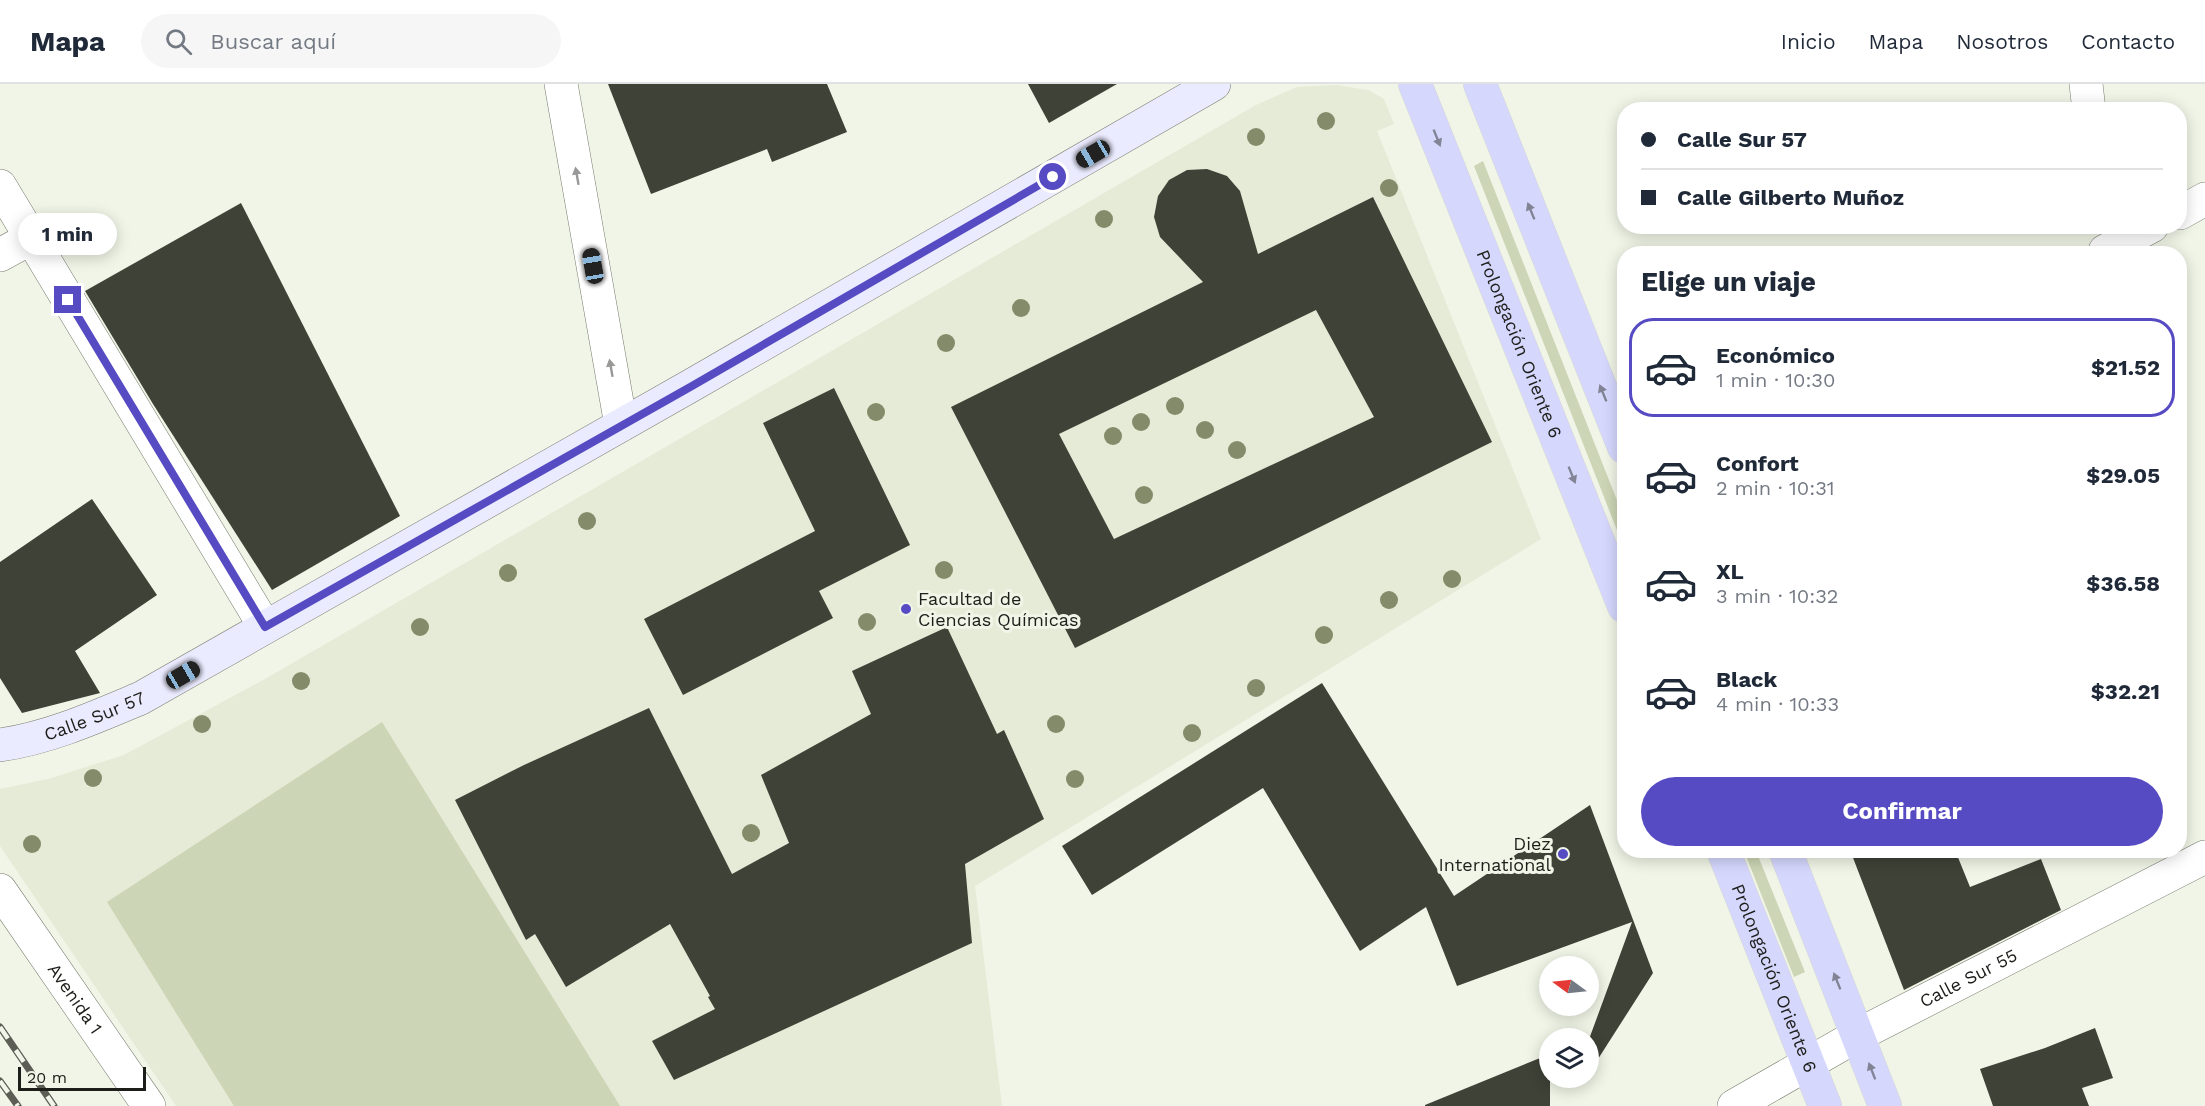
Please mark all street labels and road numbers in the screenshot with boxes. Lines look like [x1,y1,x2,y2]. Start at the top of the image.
street label: Prolongación Oriente 6 [1472,247,1567,441]
street label: Calle Sur 57 [41,687,148,745]
street label: Prolongación Oriente 6 [1728,881,1822,1075]
street label: Calle Sur 55 [1916,944,2020,1012]
street label: Avenida 1 [44,959,107,1038]

